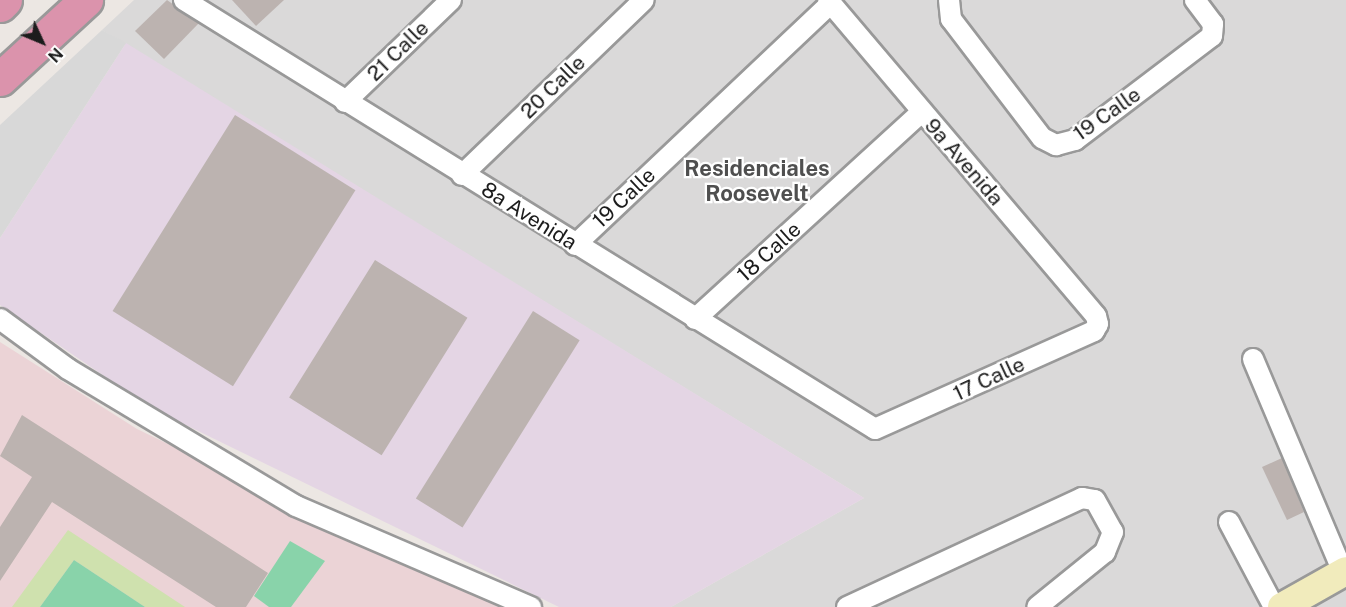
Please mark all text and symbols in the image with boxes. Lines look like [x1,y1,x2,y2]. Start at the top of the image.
north arrow [12,12,72,72]
street label: 21 Calle [362,16,434,86]
text: N [44,44,66,66]
street label: 20 Calle [515,50,591,124]
street label: 19 Calle [1068,82,1146,146]
street label: 9a Avenida [919,113,1009,211]
district label: Residenciales Roosevelt [684,155,830,206]
street label: 19 Calle [587,163,661,233]
street label: 8a Avenida [477,177,581,255]
street label: 18 Calle [732,217,806,287]
street label: 17 Calle [949,352,1029,406]

